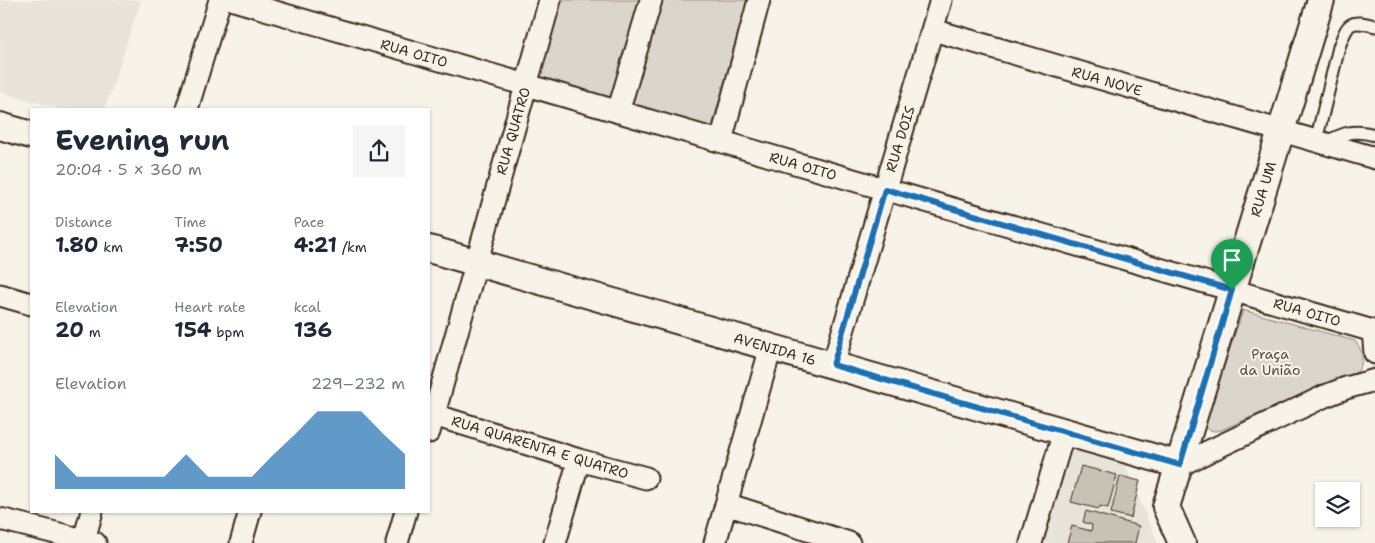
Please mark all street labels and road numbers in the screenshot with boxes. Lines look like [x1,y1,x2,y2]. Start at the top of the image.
street label: RUA OITO [378,35,450,71]
street label: RUA NOVE [1070,62,1145,100]
street label: RUA QUATRO [492,85,534,177]
street label: RUA DOIS [881,104,919,174]
street label: RUA OITO [767,148,839,184]
street label: RUA UM [1246,159,1280,219]
street label: RUA OITO [1271,294,1343,330]
street label: AVENIDA 16 [732,329,818,369]
street label: RUA QUARENTA E QUATRO [449,411,631,483]

